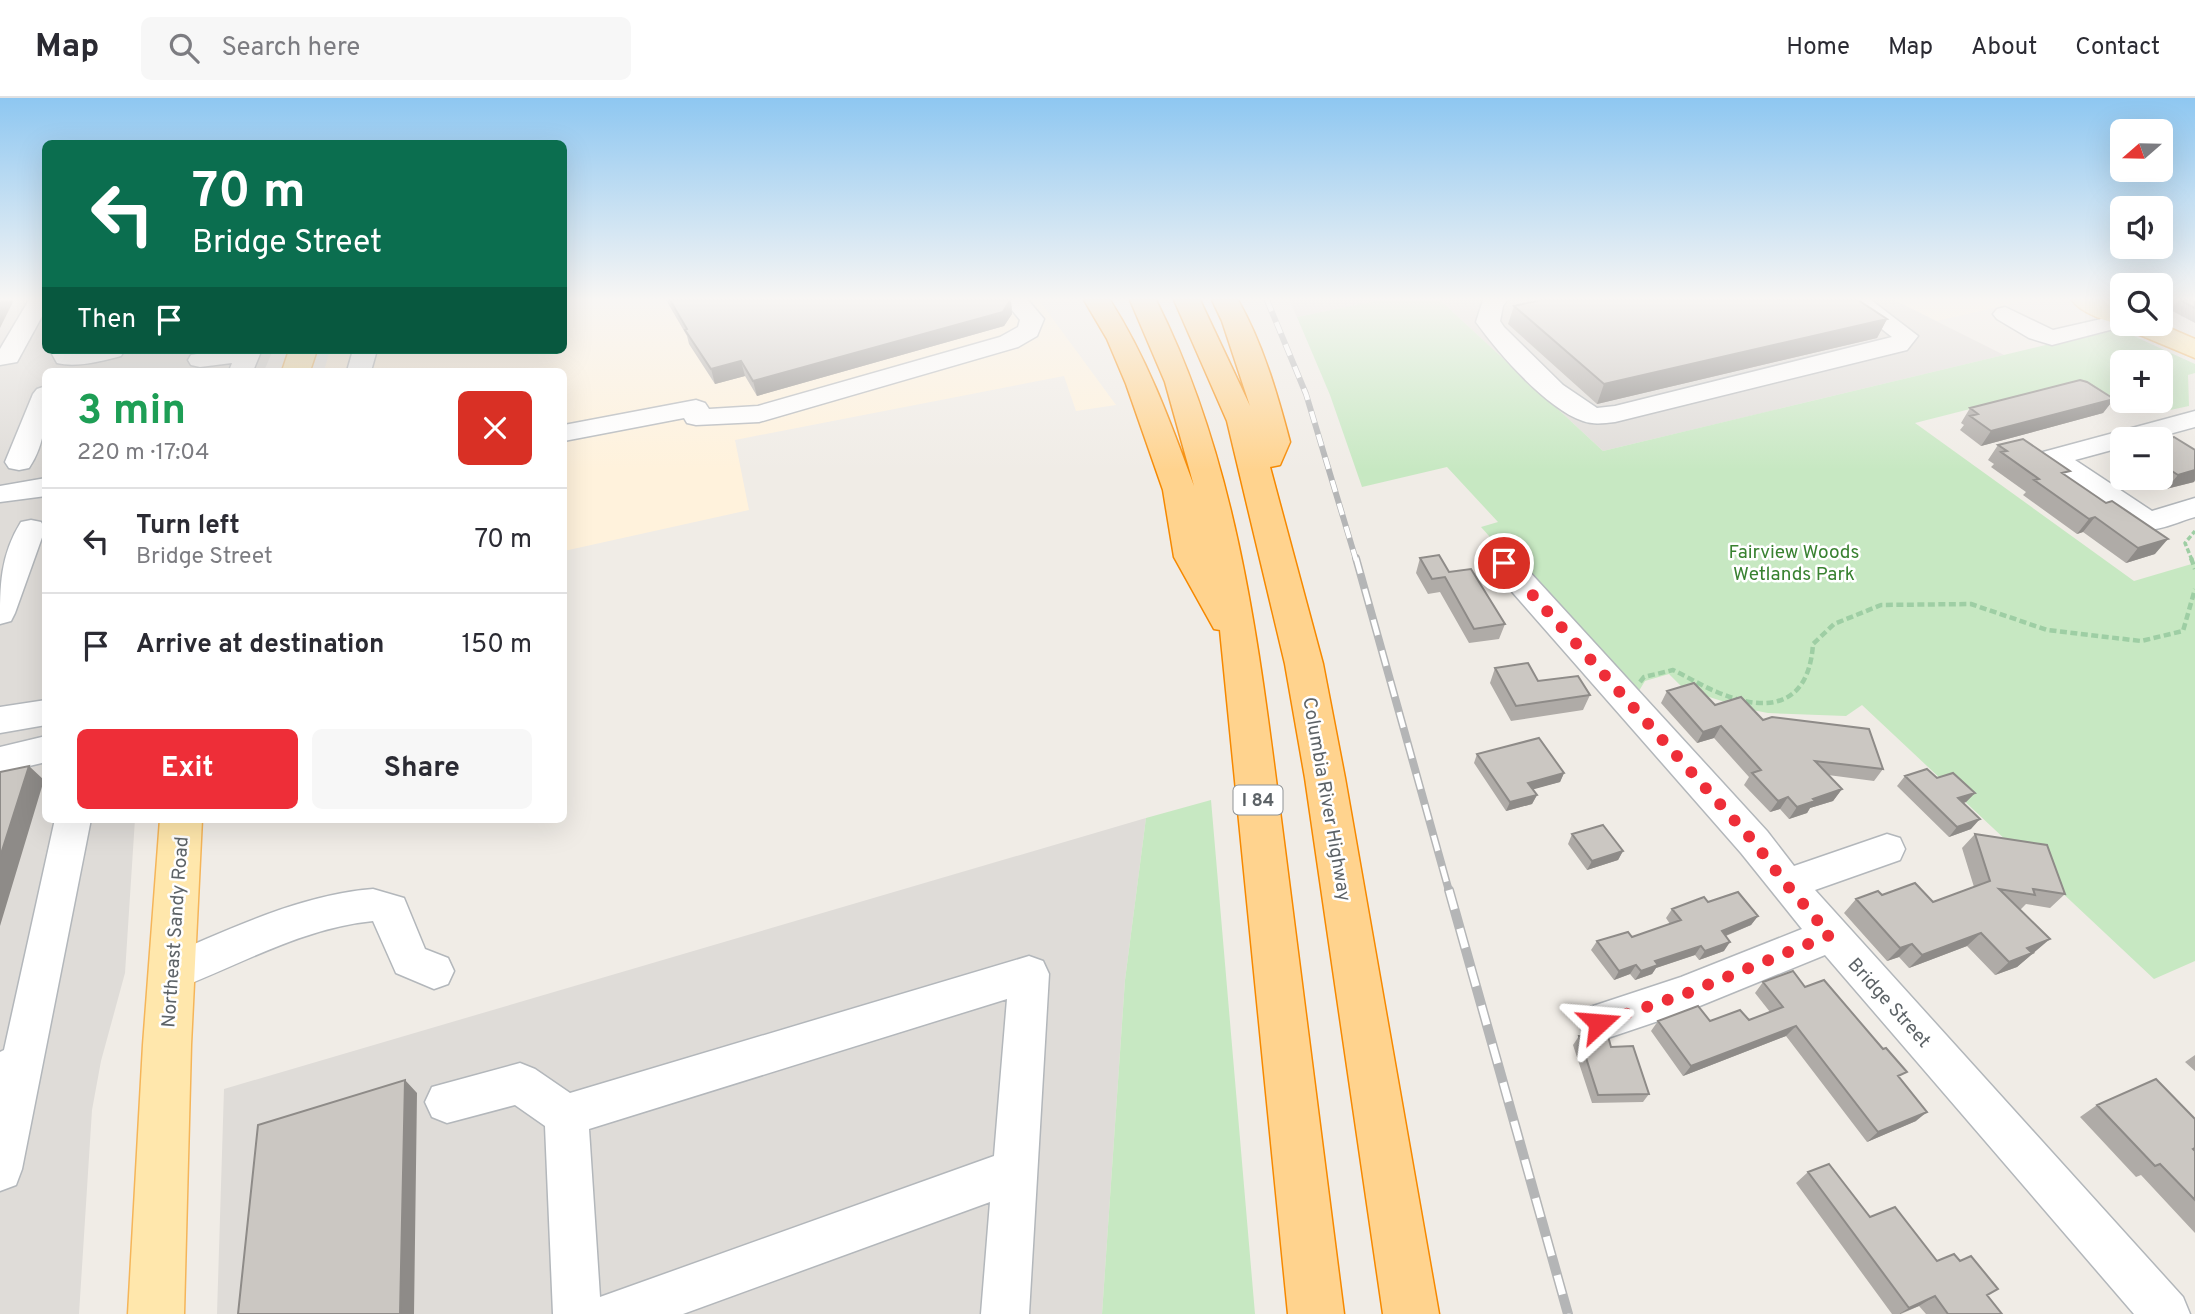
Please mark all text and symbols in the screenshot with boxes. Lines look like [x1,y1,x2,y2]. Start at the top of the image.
search box [141,17,631,80]
text: Map [35,27,99,69]
icon: search [165,29,203,67]
text: Search here [221,32,360,65]
text: Home [1786,33,1850,63]
text: Map [1888,33,1933,63]
text: About [1971,33,2037,63]
text: Contact [2075,33,2160,63]
north arrow [2110,119,2174,182]
map controls [2110,119,2173,490]
text: 70 m [192,163,306,225]
icon: left [77,168,168,259]
button: sound [2110,196,2173,259]
text: Bridge Street [192,224,382,264]
button: search [2110,273,2173,336]
icon: arrive [150,301,188,339]
text: Then [77,304,136,337]
button: + [2110,350,2173,413]
text: 3 min [77,386,186,439]
button: close [458,391,532,465]
button: − [2110,427,2173,490]
text: 220 m · 17:04 [77,439,209,468]
text: Turn left [136,510,240,543]
icon: left [77,522,115,560]
text: 70 m [474,524,532,557]
pin [1474,533,1534,593]
park label: Fairview Woods Wetlands Park [1729,541,1859,587]
text: Bridge Street [136,543,273,572]
icon: arrive [1485,544,1523,582]
icon: arrive [77,627,115,665]
text: Arrive at destination [136,629,384,662]
text: 150 m [461,629,532,662]
street label: Columbia River Highway [1296,695,1356,903]
button: Exit [77,729,298,809]
button: Share [312,729,532,809]
road number: I 84 [1234,786,1282,814]
street label: Northeast Sandy Road [157,836,195,1029]
street label: Bridge Street [1842,953,1935,1053]
position arrow [1562,986,1636,1060]

